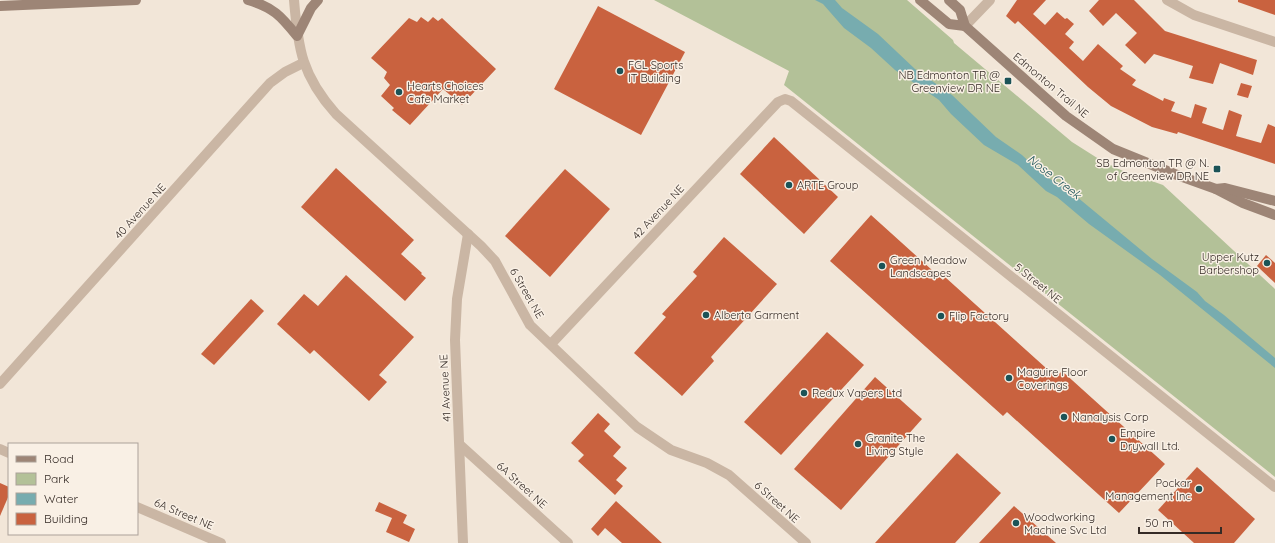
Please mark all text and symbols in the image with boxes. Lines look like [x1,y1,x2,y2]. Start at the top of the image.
street label: Edmonton Trail NE [1010,49,1092,121]
place label: FGL Sports IT Building [628,58,683,85]
marker: FGL Sports IT Building [615,66,625,76]
place label: NB Edmonton TR @ Greenview DR NE [899,68,1000,95]
marker: NB Edmonton TR @ Greenview DR NE [1003,76,1013,86]
place label: Hearts Choices Cafe Market [407,79,484,106]
marker: Hearts Choices Cafe Market [394,87,404,97]
water label: Nose Creek [1025,151,1085,203]
place label: SB Edmonton TR @ N. of Greenview DR NE [1096,156,1209,183]
marker: SB Edmonton TR @ N. of Greenview DR NE [1212,164,1222,174]
place label: ARTE Group [797,178,859,192]
street label: 40 Avenue NE [111,180,169,242]
marker: ARTE Group [784,180,794,190]
street label: 42 Avenue NE [629,182,687,242]
place label: Upper Kutz Barbershop [1199,250,1259,277]
place label: Green Meadow Landscapes [890,253,967,280]
marker: Upper Kutz Barbershop [1262,258,1272,268]
street label: 5 Street NE [1012,260,1064,306]
marker: Green Meadow Landscapes [877,261,887,271]
street label: 6 Street NE [507,265,547,321]
place label: Alberta Garment [714,308,799,322]
place label: Flip Factory [949,309,1009,323]
marker: Alberta Garment [701,310,711,320]
marker: Flip Factory [936,311,946,321]
street label: 41 Avenue NE [436,354,454,422]
place label: Maguire Floor Coverings [1017,365,1088,392]
marker: Maguire Floor Coverings [1004,373,1014,383]
place label: Redux Vapers Ltd [812,386,902,400]
marker: Redux Vapers Ltd [799,388,809,398]
place label: Nanalysis Corp [1072,410,1149,424]
marker: Nanalysis Corp [1059,412,1069,422]
place label: Empire Drywall Ltd. [1120,426,1180,453]
place label: Granite The Living Style [866,431,925,458]
marker: Empire Drywall Ltd. [1107,434,1117,444]
marker: Granite The Living Style [853,439,863,449]
legend [8,443,138,535]
text: Road [44,451,74,466]
street label: 6A Street NE [494,459,550,511]
text: Park [44,471,69,486]
place label: Pockar Management Inc [1105,476,1192,503]
street label: 6 Street NE [751,478,803,526]
marker: Pockar Management Inc [1194,484,1204,494]
text: Water [44,491,79,506]
street label: 6A Street NE [152,495,216,533]
scale bar [1139,509,1221,535]
place label: Woodworking Machine Svc Ltd [1024,510,1106,537]
text: Building [44,511,88,526]
text: 50 m [1145,515,1173,530]
marker: Woodworking Machine Svc Ltd [1011,518,1021,528]

